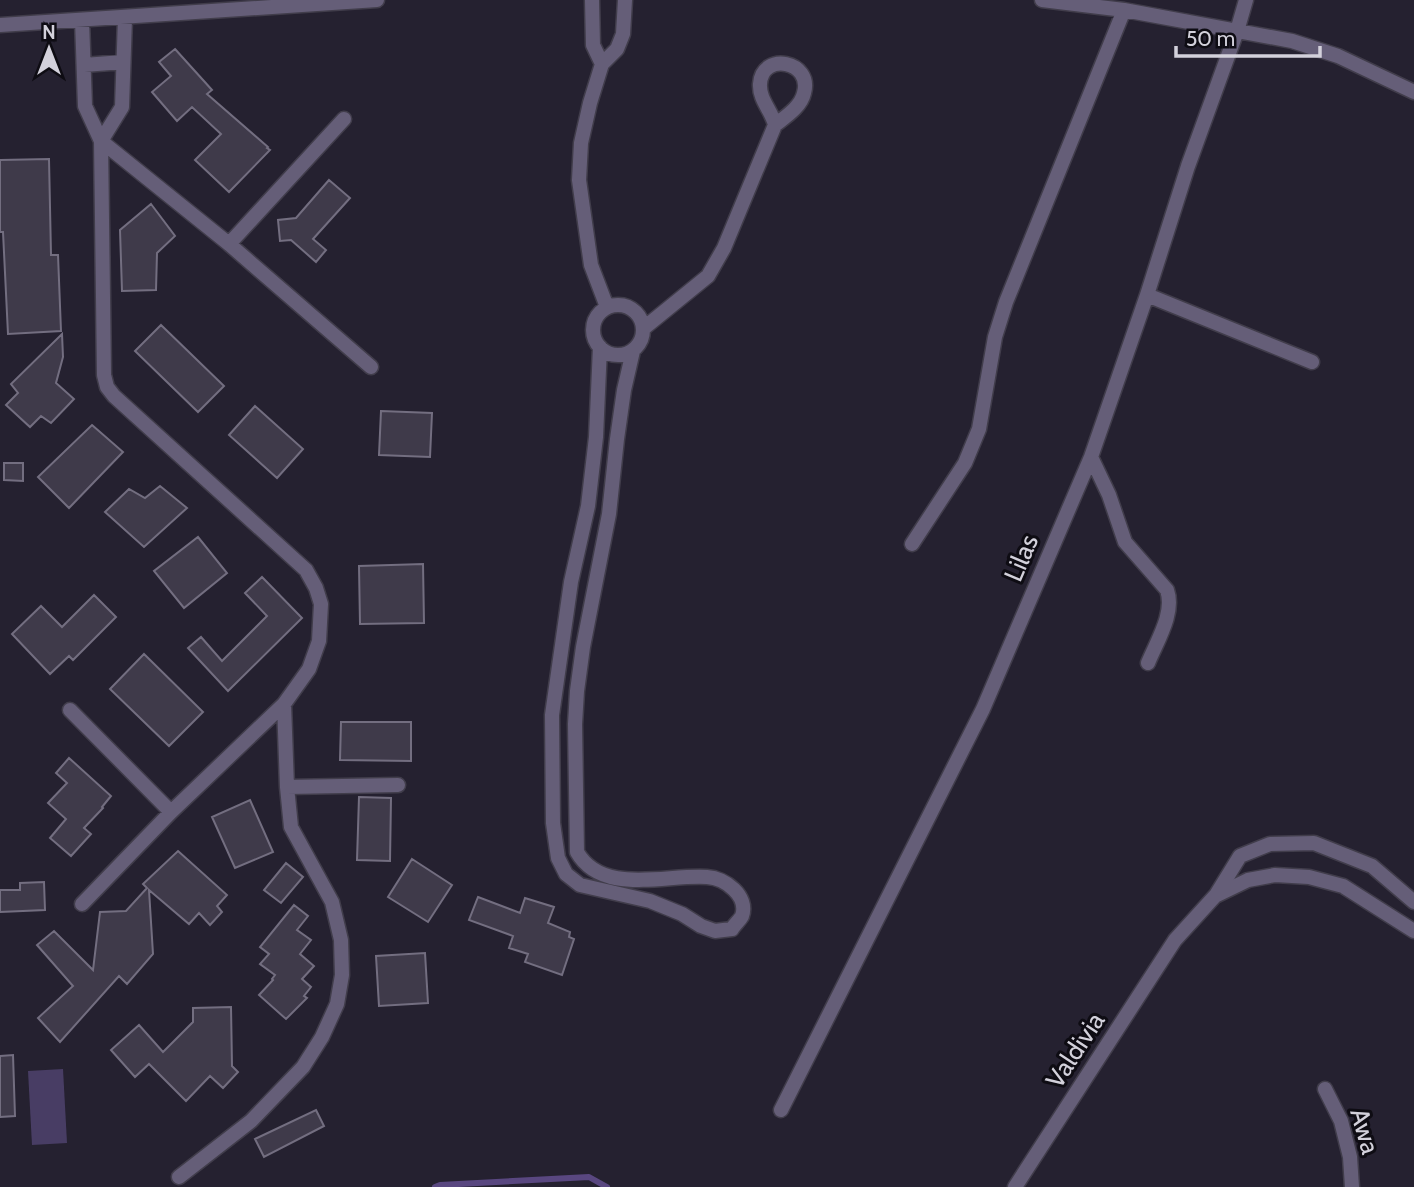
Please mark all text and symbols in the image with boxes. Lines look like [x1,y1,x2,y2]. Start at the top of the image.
north arrow [14,14,84,84]
scale bar [1176,14,1320,58]
text: N [42,21,56,44]
text: 50 m [1186,26,1235,51]
street label: Lilas [997,529,1045,586]
street label: Valdivia [1039,1006,1112,1094]
street label: Awa [1343,1104,1387,1158]

